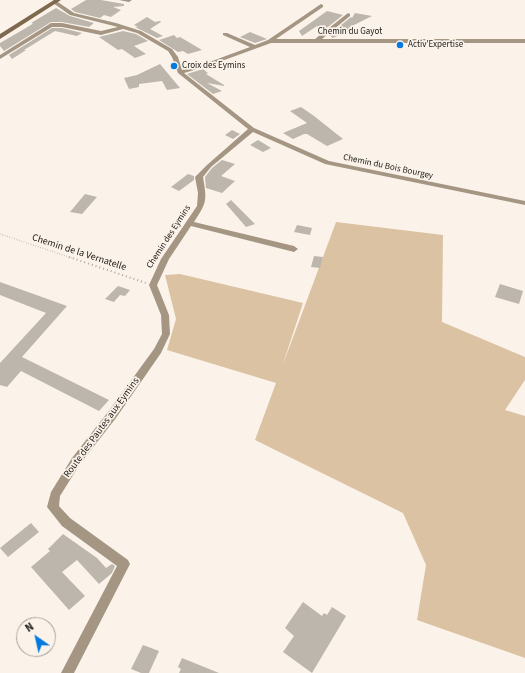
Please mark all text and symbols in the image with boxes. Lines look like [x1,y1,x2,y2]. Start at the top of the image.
street label: Chemin du Gayot [318,27,382,37]
marker: Activ'Expertise [395,40,405,50]
place label: Activ'Expertise [408,40,463,50]
marker: Croix des Eymins [169,61,179,71]
place label: Croix des Eymins [182,61,245,71]
street label: Chemin du Bois Bourgey [342,152,434,182]
street label: Chemin des Eymins [145,203,193,271]
street label: Chemin de la Vernatelle [30,232,128,274]
street label: Route des Pautes aux Eymins [62,376,142,480]
north arrow [16,617,56,657]
text: N [22,619,37,636]

